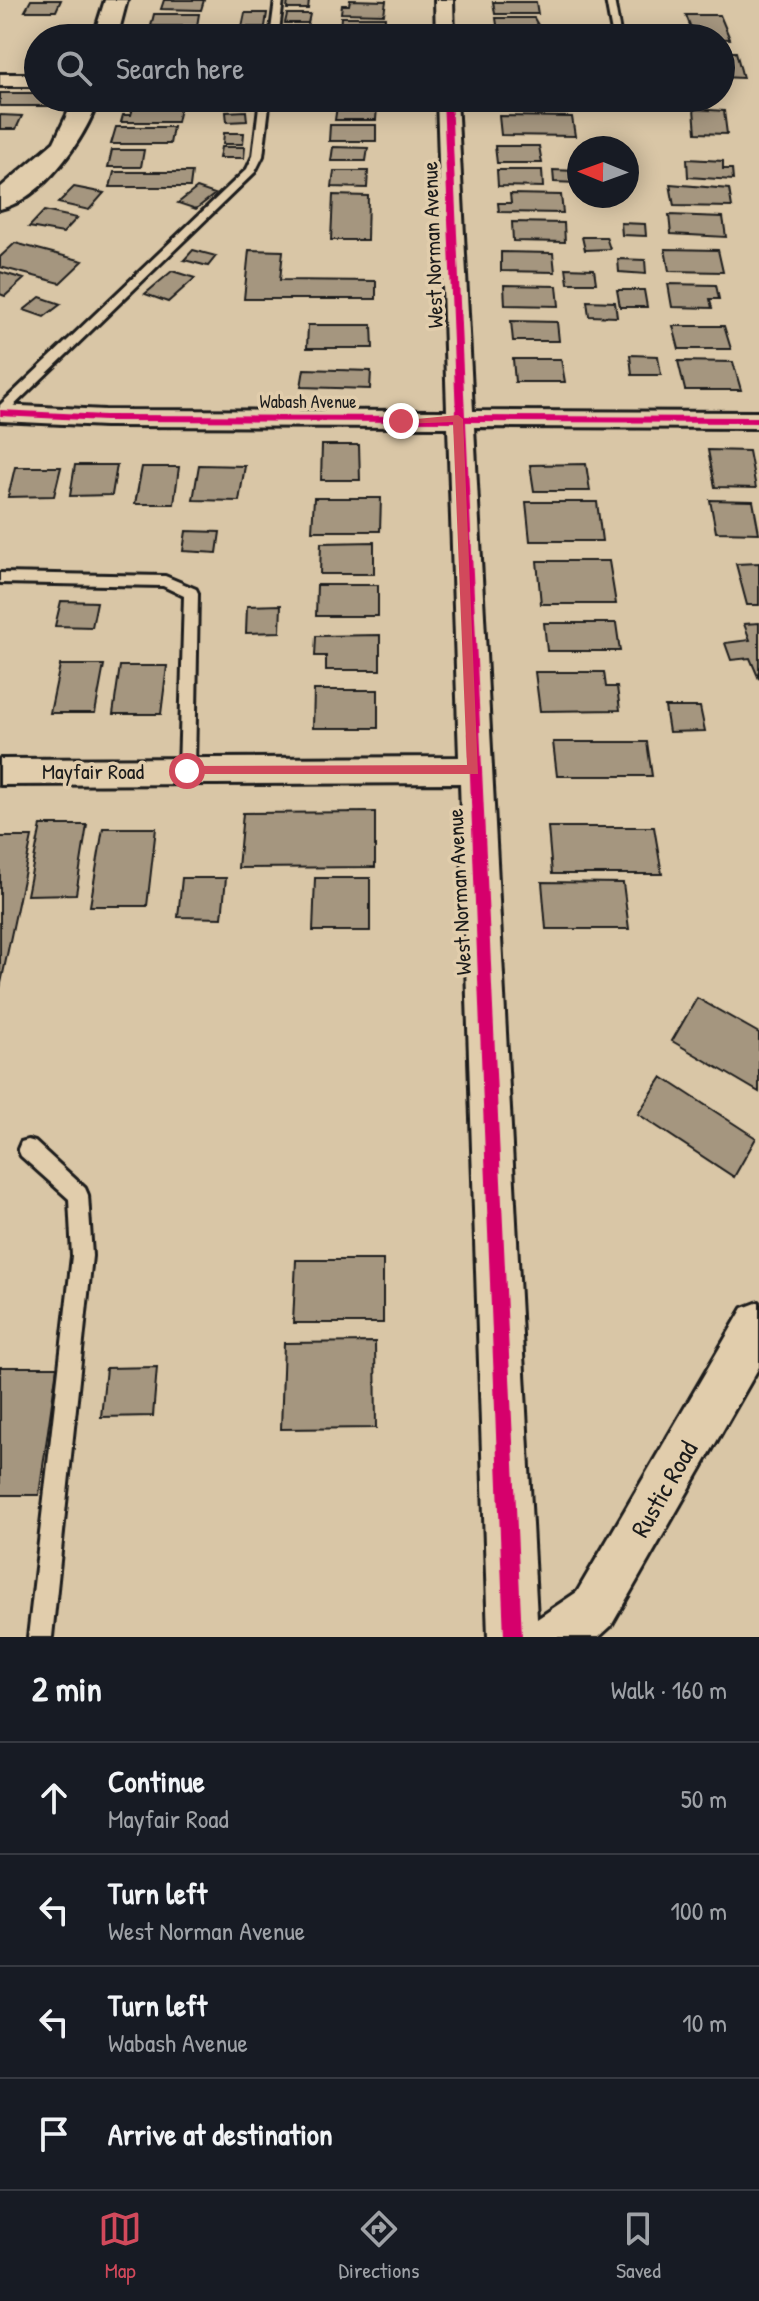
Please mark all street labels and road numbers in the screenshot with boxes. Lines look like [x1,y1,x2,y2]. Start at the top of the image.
street label: West Norman Avenue [414,161,450,329]
street label: Wabash Avenue [260,389,356,414]
street label: Mayfair Road [42,756,144,786]
street label: West Norman Avenue [440,808,478,976]
street label: Rustic Road [622,1434,705,1543]

